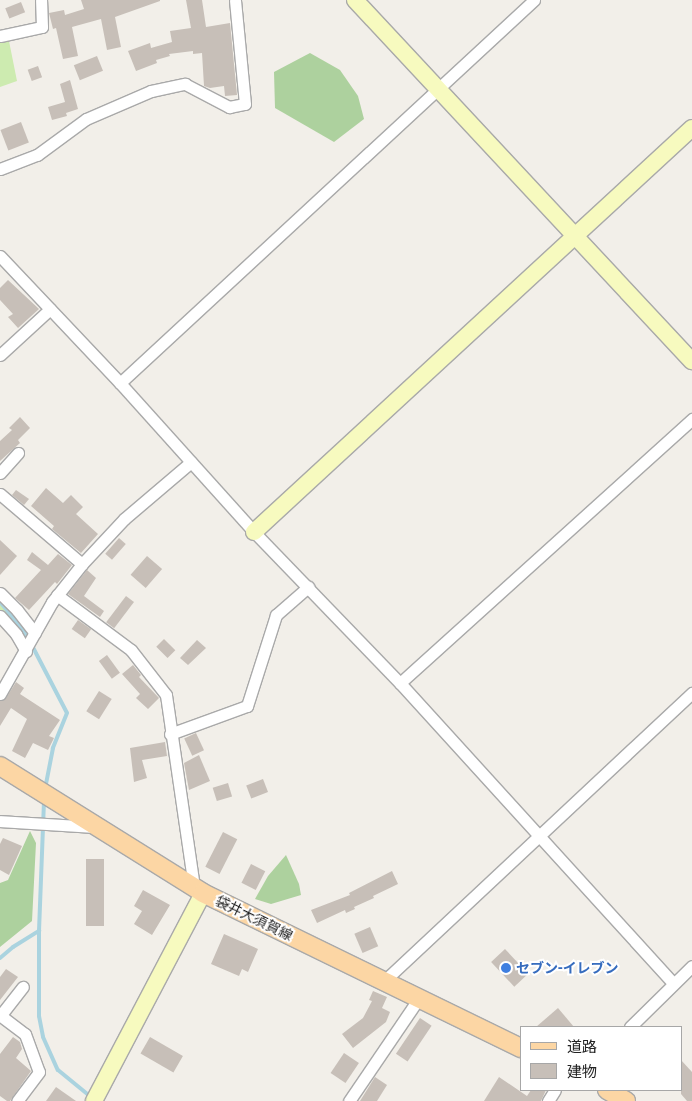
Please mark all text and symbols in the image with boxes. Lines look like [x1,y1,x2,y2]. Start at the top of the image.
street label: 袋井大須賀線 [213,892,295,944]
place label: セブン-イレブン [516,960,619,976]
marker: セブン-イレブン [500,962,512,974]
legend [520,1026,682,1091]
text: 道路 [567,1038,597,1055]
text: 建物 [567,1063,597,1080]

